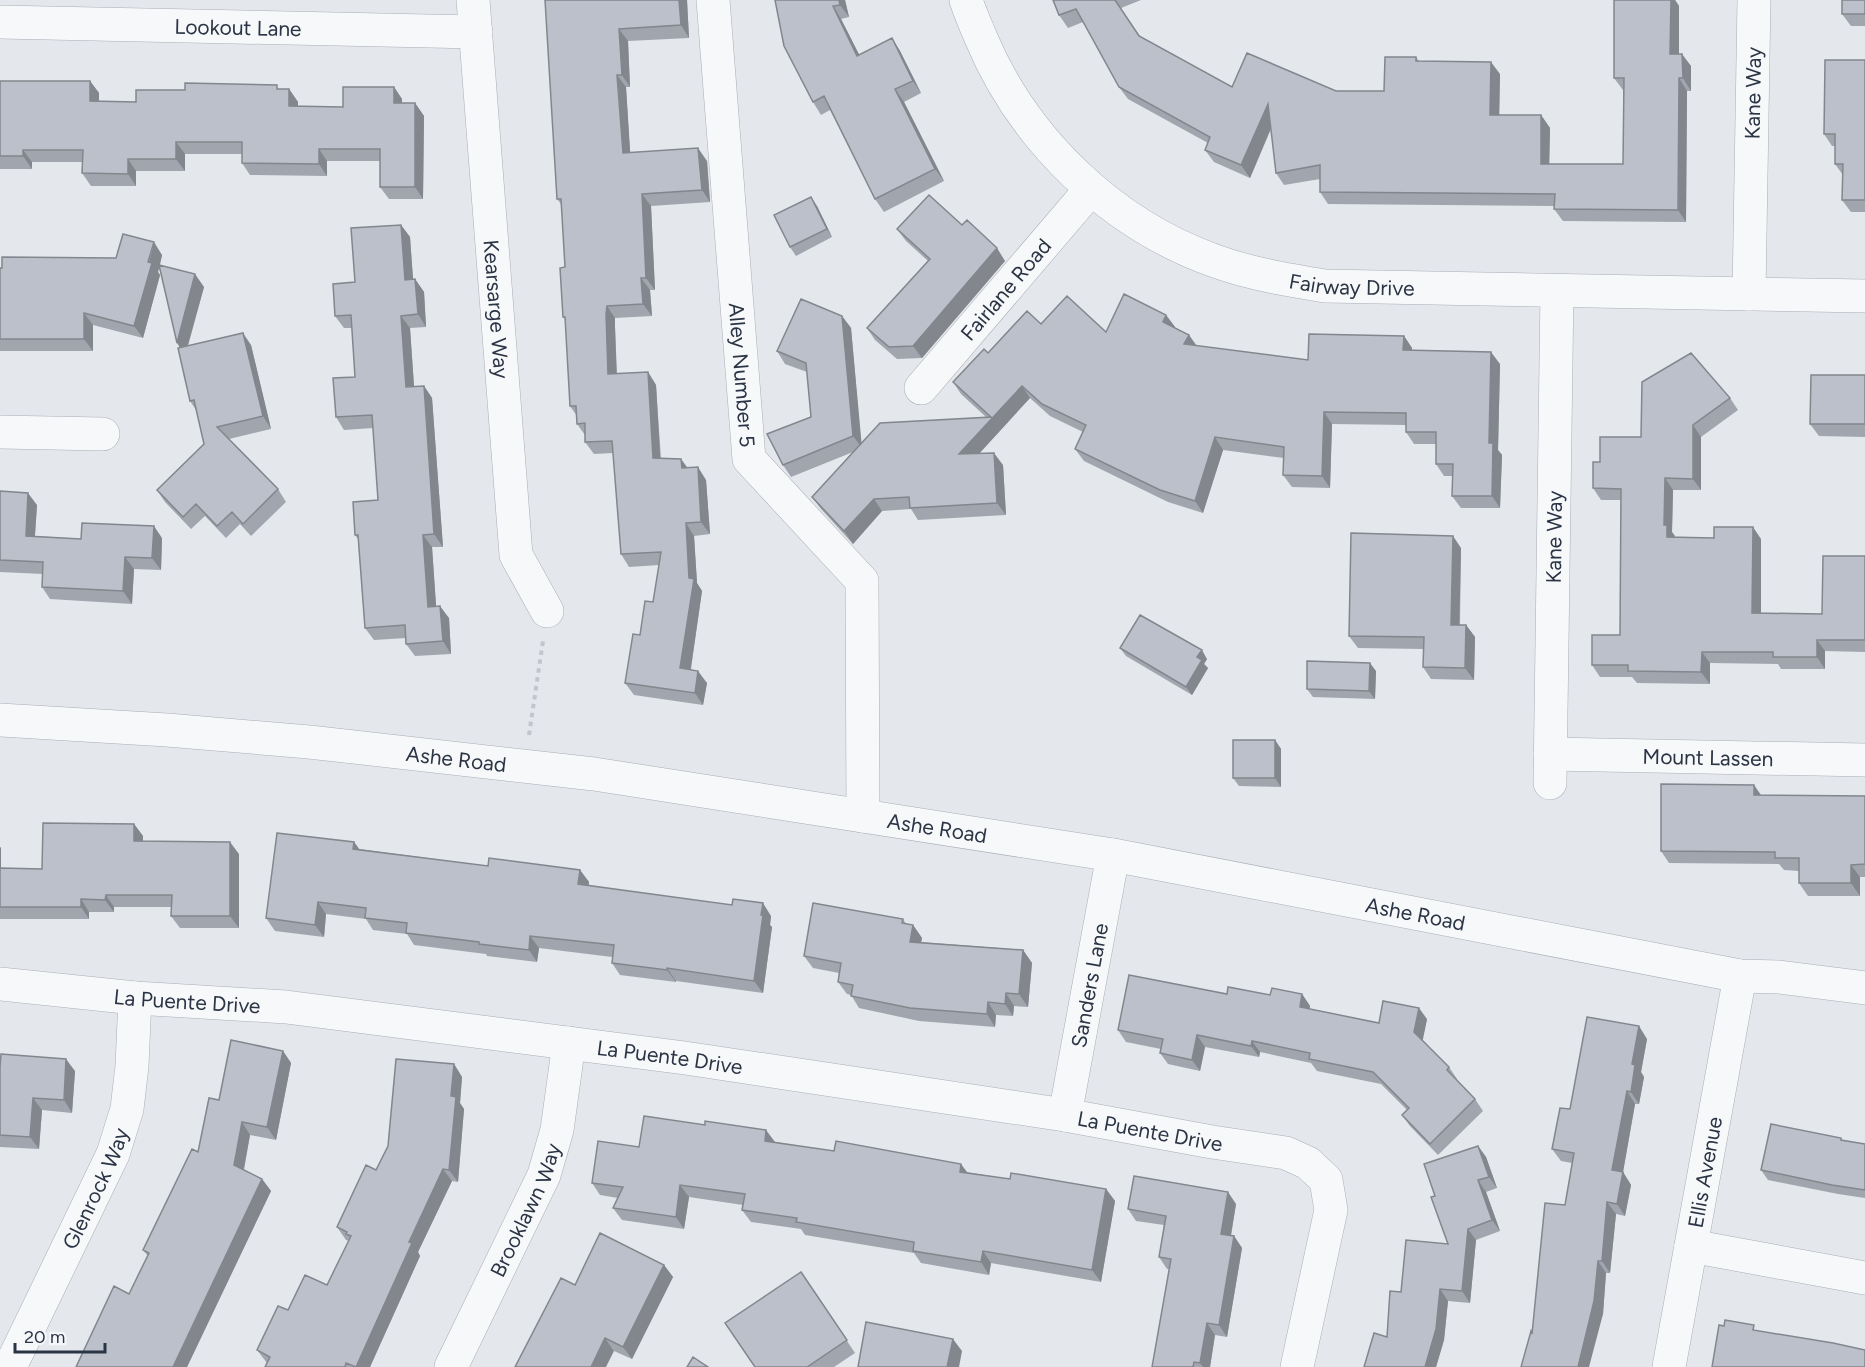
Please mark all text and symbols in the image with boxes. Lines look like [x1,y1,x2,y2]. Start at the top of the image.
street label: Lookout Lane [174,13,302,41]
street label: Kane Way [1739,46,1766,140]
street label: Fairlane Road [955,233,1056,345]
street label: Kearsarge Way [479,239,515,380]
street label: Fairway Drive [1287,268,1415,300]
street label: Alley Number 5 [724,302,761,448]
street label: Kane Way [1540,491,1567,584]
street label: Ashe Road [405,740,508,777]
street label: Mount Lassen [1642,743,1774,771]
street label: Ashe Road [886,807,989,848]
street label: Ashe Road [1364,892,1467,935]
street label: Sanders Lane [1065,921,1113,1049]
street label: La Puente Drive [113,983,261,1018]
street label: La Puente Drive [595,1034,744,1079]
street label: La Puente Drive [1076,1105,1224,1156]
street label: Ellis Avenue [1682,1115,1727,1230]
street label: Glenrock Way [56,1125,133,1253]
street label: Brooklawn Way [484,1140,565,1281]
scale bar [15,1316,105,1354]
text: 20 m [24,1326,65,1348]

